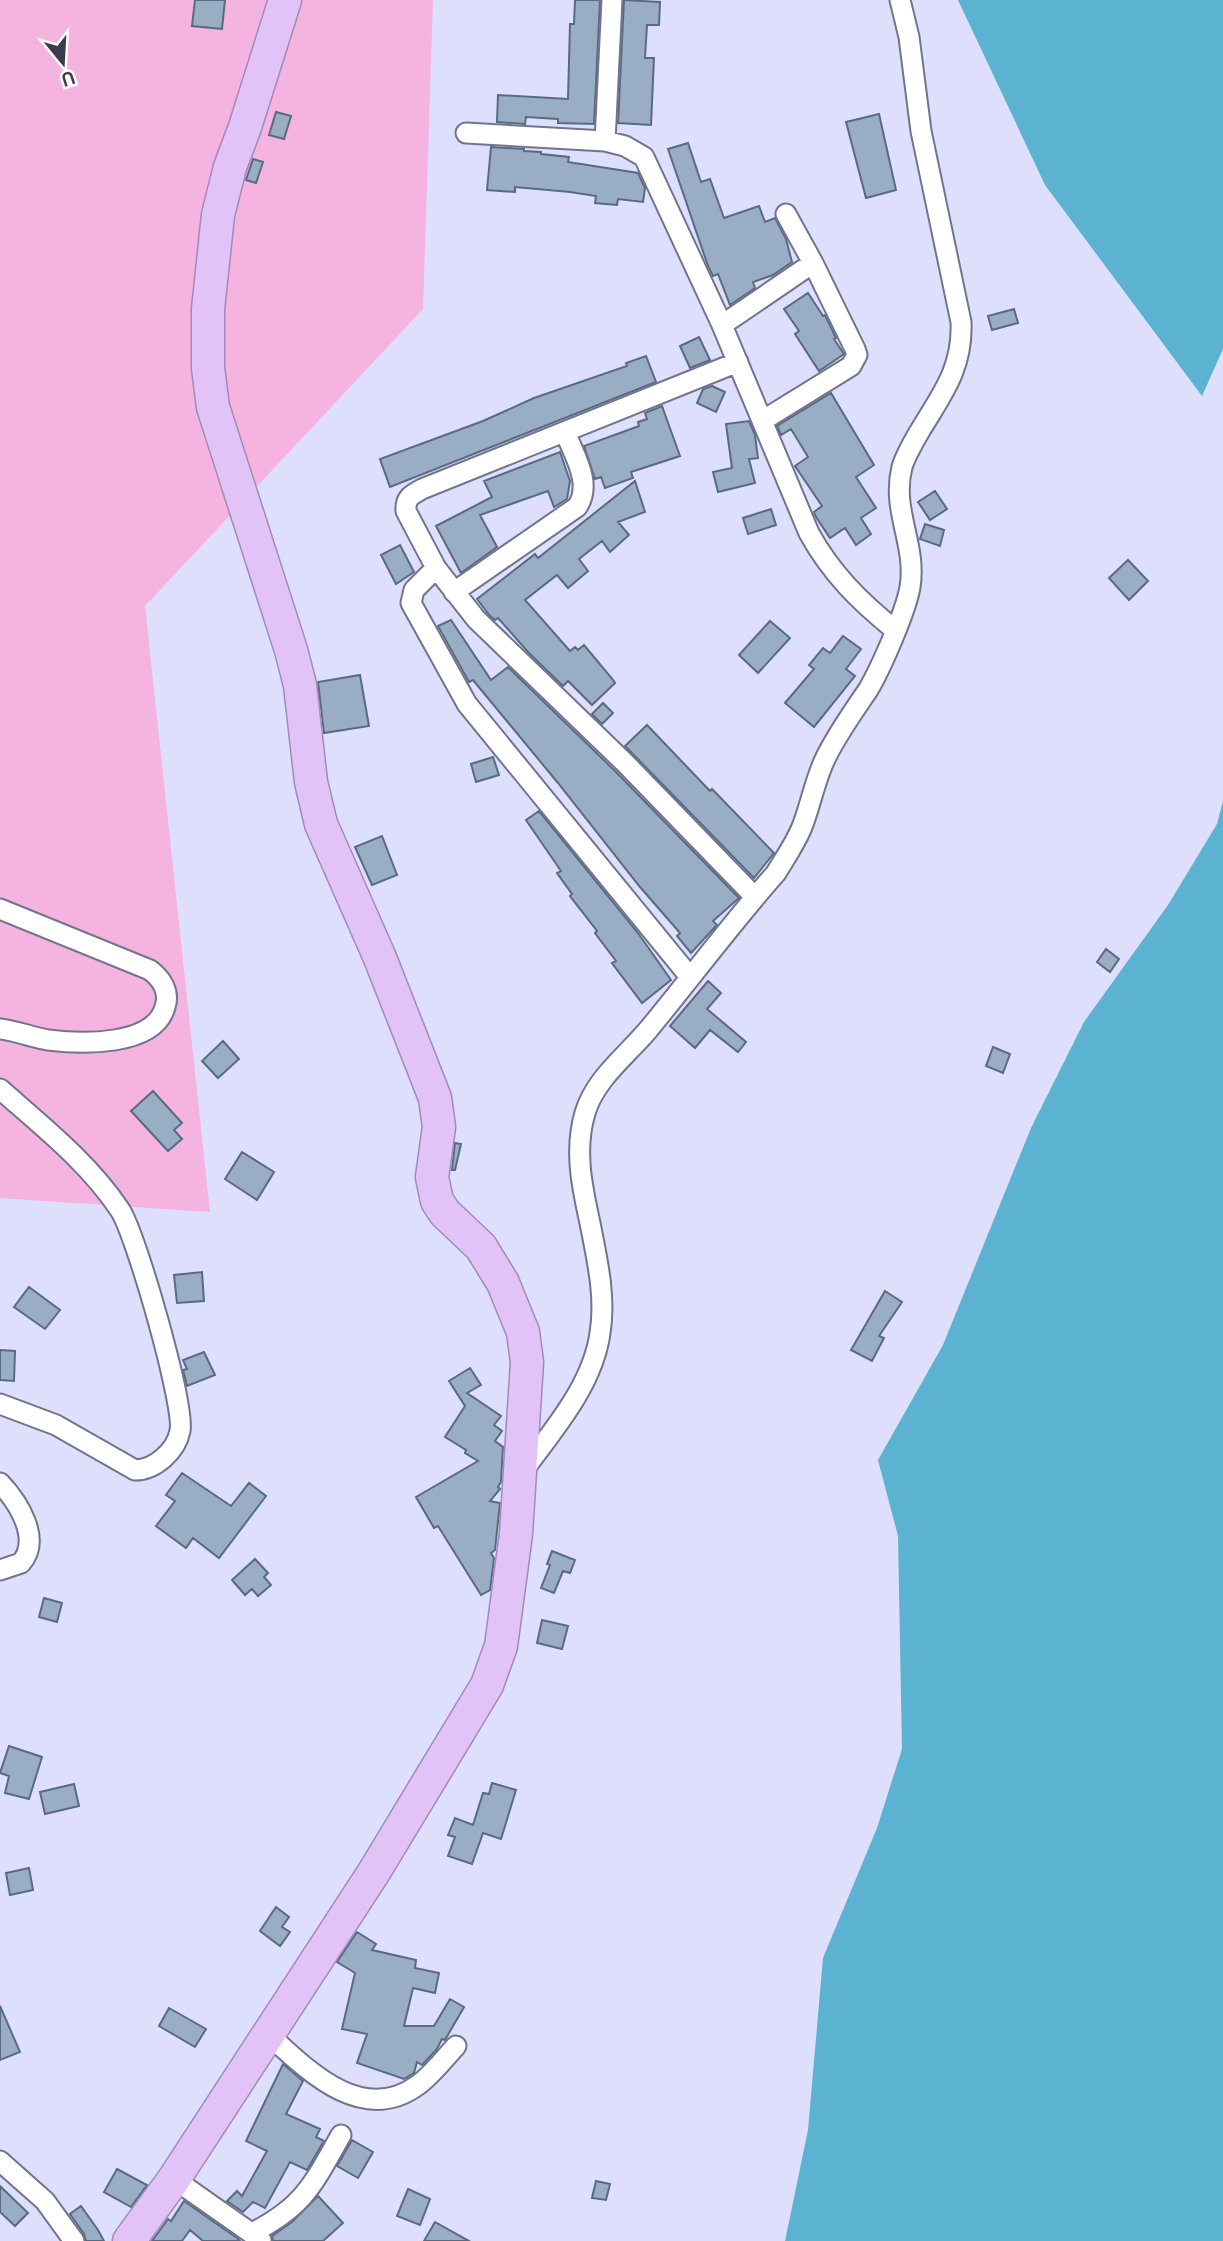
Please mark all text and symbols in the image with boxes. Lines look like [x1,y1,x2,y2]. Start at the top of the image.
north arrow [28,28,98,98]
text: U [58,65,78,93]

